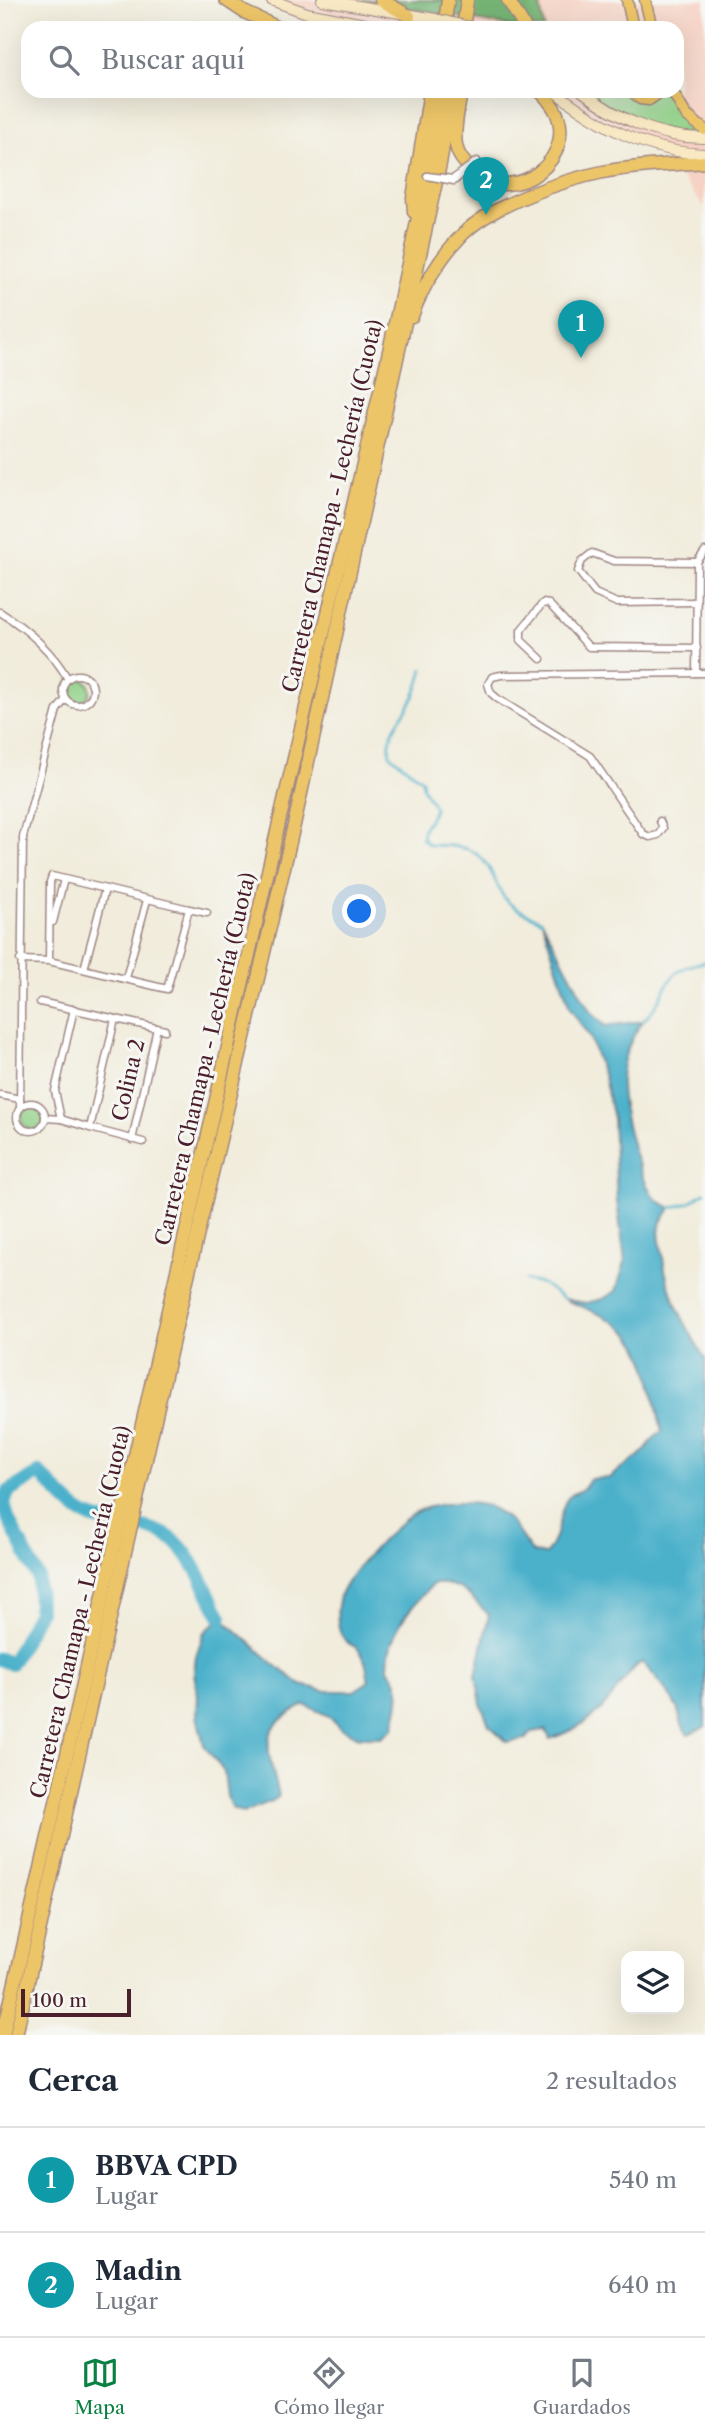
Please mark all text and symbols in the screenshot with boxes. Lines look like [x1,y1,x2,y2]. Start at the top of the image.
search box [21,21,684,98]
icon: search [45,41,83,79]
text: Buscar aquí [101,44,245,76]
pin: 2 [463,157,509,215]
pin: 1 [558,300,604,358]
street label: Carretera Chamapa - Lechería (Cuota) [277,317,387,695]
street label: Carretera Chamapa - Lechería (Cuota) [150,870,260,1248]
your location [342,894,376,928]
street label: Colina 2 [106,1037,150,1123]
street label: Carretera Chamapa - Lechería (Cuota) [25,1423,135,1801]
map controls [621,1951,684,2014]
button: layers [621,1951,684,2014]
scale bar [21,1986,131,2018]
text: 100 m [32,1989,87,2012]
text: Cerca [28,2062,118,2099]
text: 2 resultados [546,2067,677,2095]
text: BBVA CPD [95,2150,238,2182]
text: 1 [46,2166,56,2194]
text: 540 m [609,2166,677,2194]
text: Lugar [95,2182,158,2210]
text: Madin [95,2255,182,2287]
text: 2 [44,2271,58,2299]
text: 640 m [608,2271,677,2299]
text: Lugar [95,2287,158,2315]
tab: Mapa [74,2354,125,2419]
tab: Cómo llegar [274,2354,384,2419]
tab: Guardados [533,2354,631,2419]

